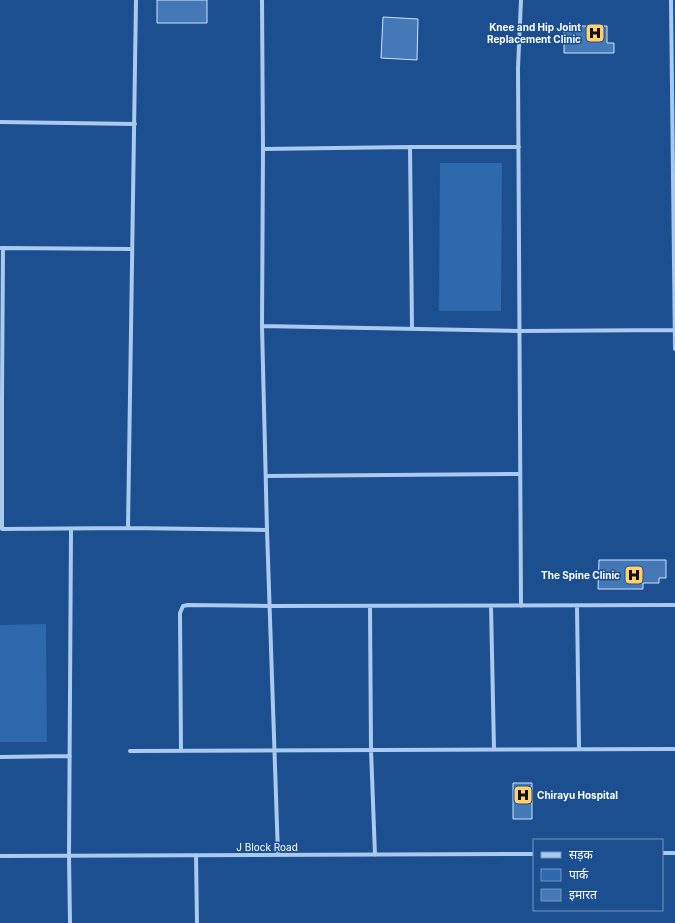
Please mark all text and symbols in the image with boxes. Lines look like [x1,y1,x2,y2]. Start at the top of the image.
place label: Knee and Hip Joint Replacement Clinic [487,21,581,45]
hospital icon: Knee and Hip Joint Replacement Clinic [584,22,606,44]
hospital icon: The Spine Clinic [623,564,645,586]
place label: The Spine Clinic [541,569,620,581]
hospital icon: Chirayu Hospital [512,784,534,806]
place label: Chirayu Hospital [537,789,618,802]
legend [533,839,663,911]
street label: J Block Road [236,841,298,853]
text: सड़क [569,847,594,862]
text: पार्क [569,867,589,882]
text: इमारत [569,887,598,902]

